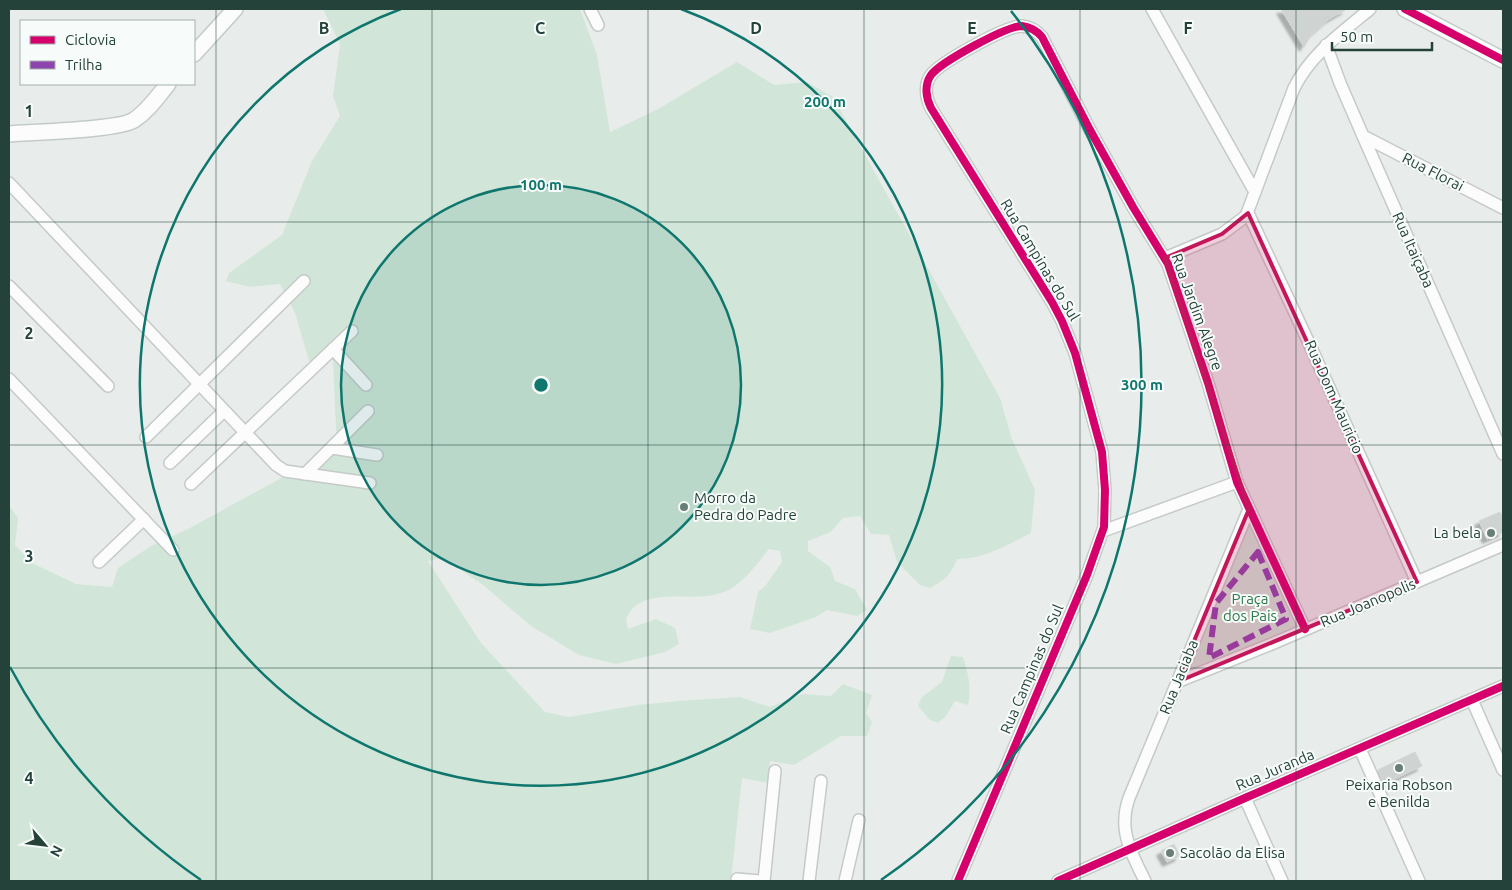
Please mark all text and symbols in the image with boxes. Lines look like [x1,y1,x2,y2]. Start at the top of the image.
text: B [319,19,329,37]
text: C [535,19,545,37]
text: D [750,19,762,37]
text: E [967,19,977,37]
text: F [1184,19,1193,37]
legend [20,20,195,85]
scale bar [1332,20,1432,52]
text: 50 m [1340,28,1373,45]
text: Ciclovia [65,31,116,48]
text: Trilha [65,56,102,73]
text: 200 m [804,93,846,110]
text: 1 [24,102,34,120]
street label: Rua Florai [1400,149,1467,194]
text: 100 m [520,176,562,193]
street label: Rua Campinas do Sul [997,196,1084,324]
street label: Rua Itaiçaba [1389,209,1438,290]
street label: Rua Jardim Alegre [1168,251,1227,373]
text: 2 [24,324,34,342]
street label: Rua Dom Mauricio [1302,337,1367,456]
centre of rings [532,376,550,394]
text: 300 m [1121,376,1163,393]
place label: Morro da Pedra do Padre [694,489,797,523]
marker: Morro da Pedra do Padre [678,501,690,513]
place label: La bela [1433,524,1481,541]
marker: La bela [1485,527,1497,539]
text: 3 [24,547,34,565]
street label: Rua Joanopolis [1318,575,1418,630]
park label: Praça dos Pais [1223,590,1277,624]
street label: Rua Campinas do Sul [997,601,1067,736]
street label: Rua Jaciaba [1156,637,1201,717]
street label: Rua Juranda [1233,745,1317,794]
marker: Peixaria Robson e Benilda [1393,762,1405,774]
text: 4 [24,769,34,787]
place label: Peixaria Robson e Benilda [1345,776,1453,810]
north arrow [20,820,70,870]
text: N [47,843,66,859]
place label: Sacolão da Elisa [1180,844,1285,861]
marker: Sacolão da Elisa [1164,847,1176,859]

